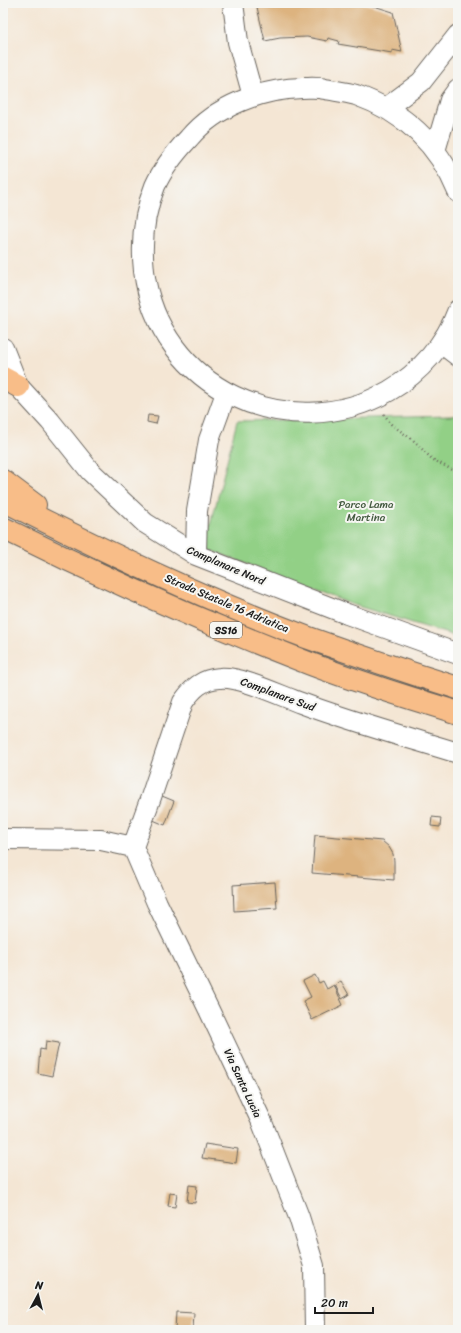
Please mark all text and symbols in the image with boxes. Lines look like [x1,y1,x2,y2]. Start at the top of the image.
park label: Parco Lama Martina [338,495,394,527]
street label: Complanare Nord [184,540,269,591]
street label: Strada Statale 16 Adriatica [162,569,292,638]
road number: SS16 [210,622,242,638]
street label: Complanare Sud [238,672,319,717]
street label: Via Santa Lucia [218,1045,267,1121]
north arrow [18,1275,58,1315]
text: N [33,1276,44,1296]
scale bar [315,1289,373,1315]
text: 20 m [321,1292,348,1314]

